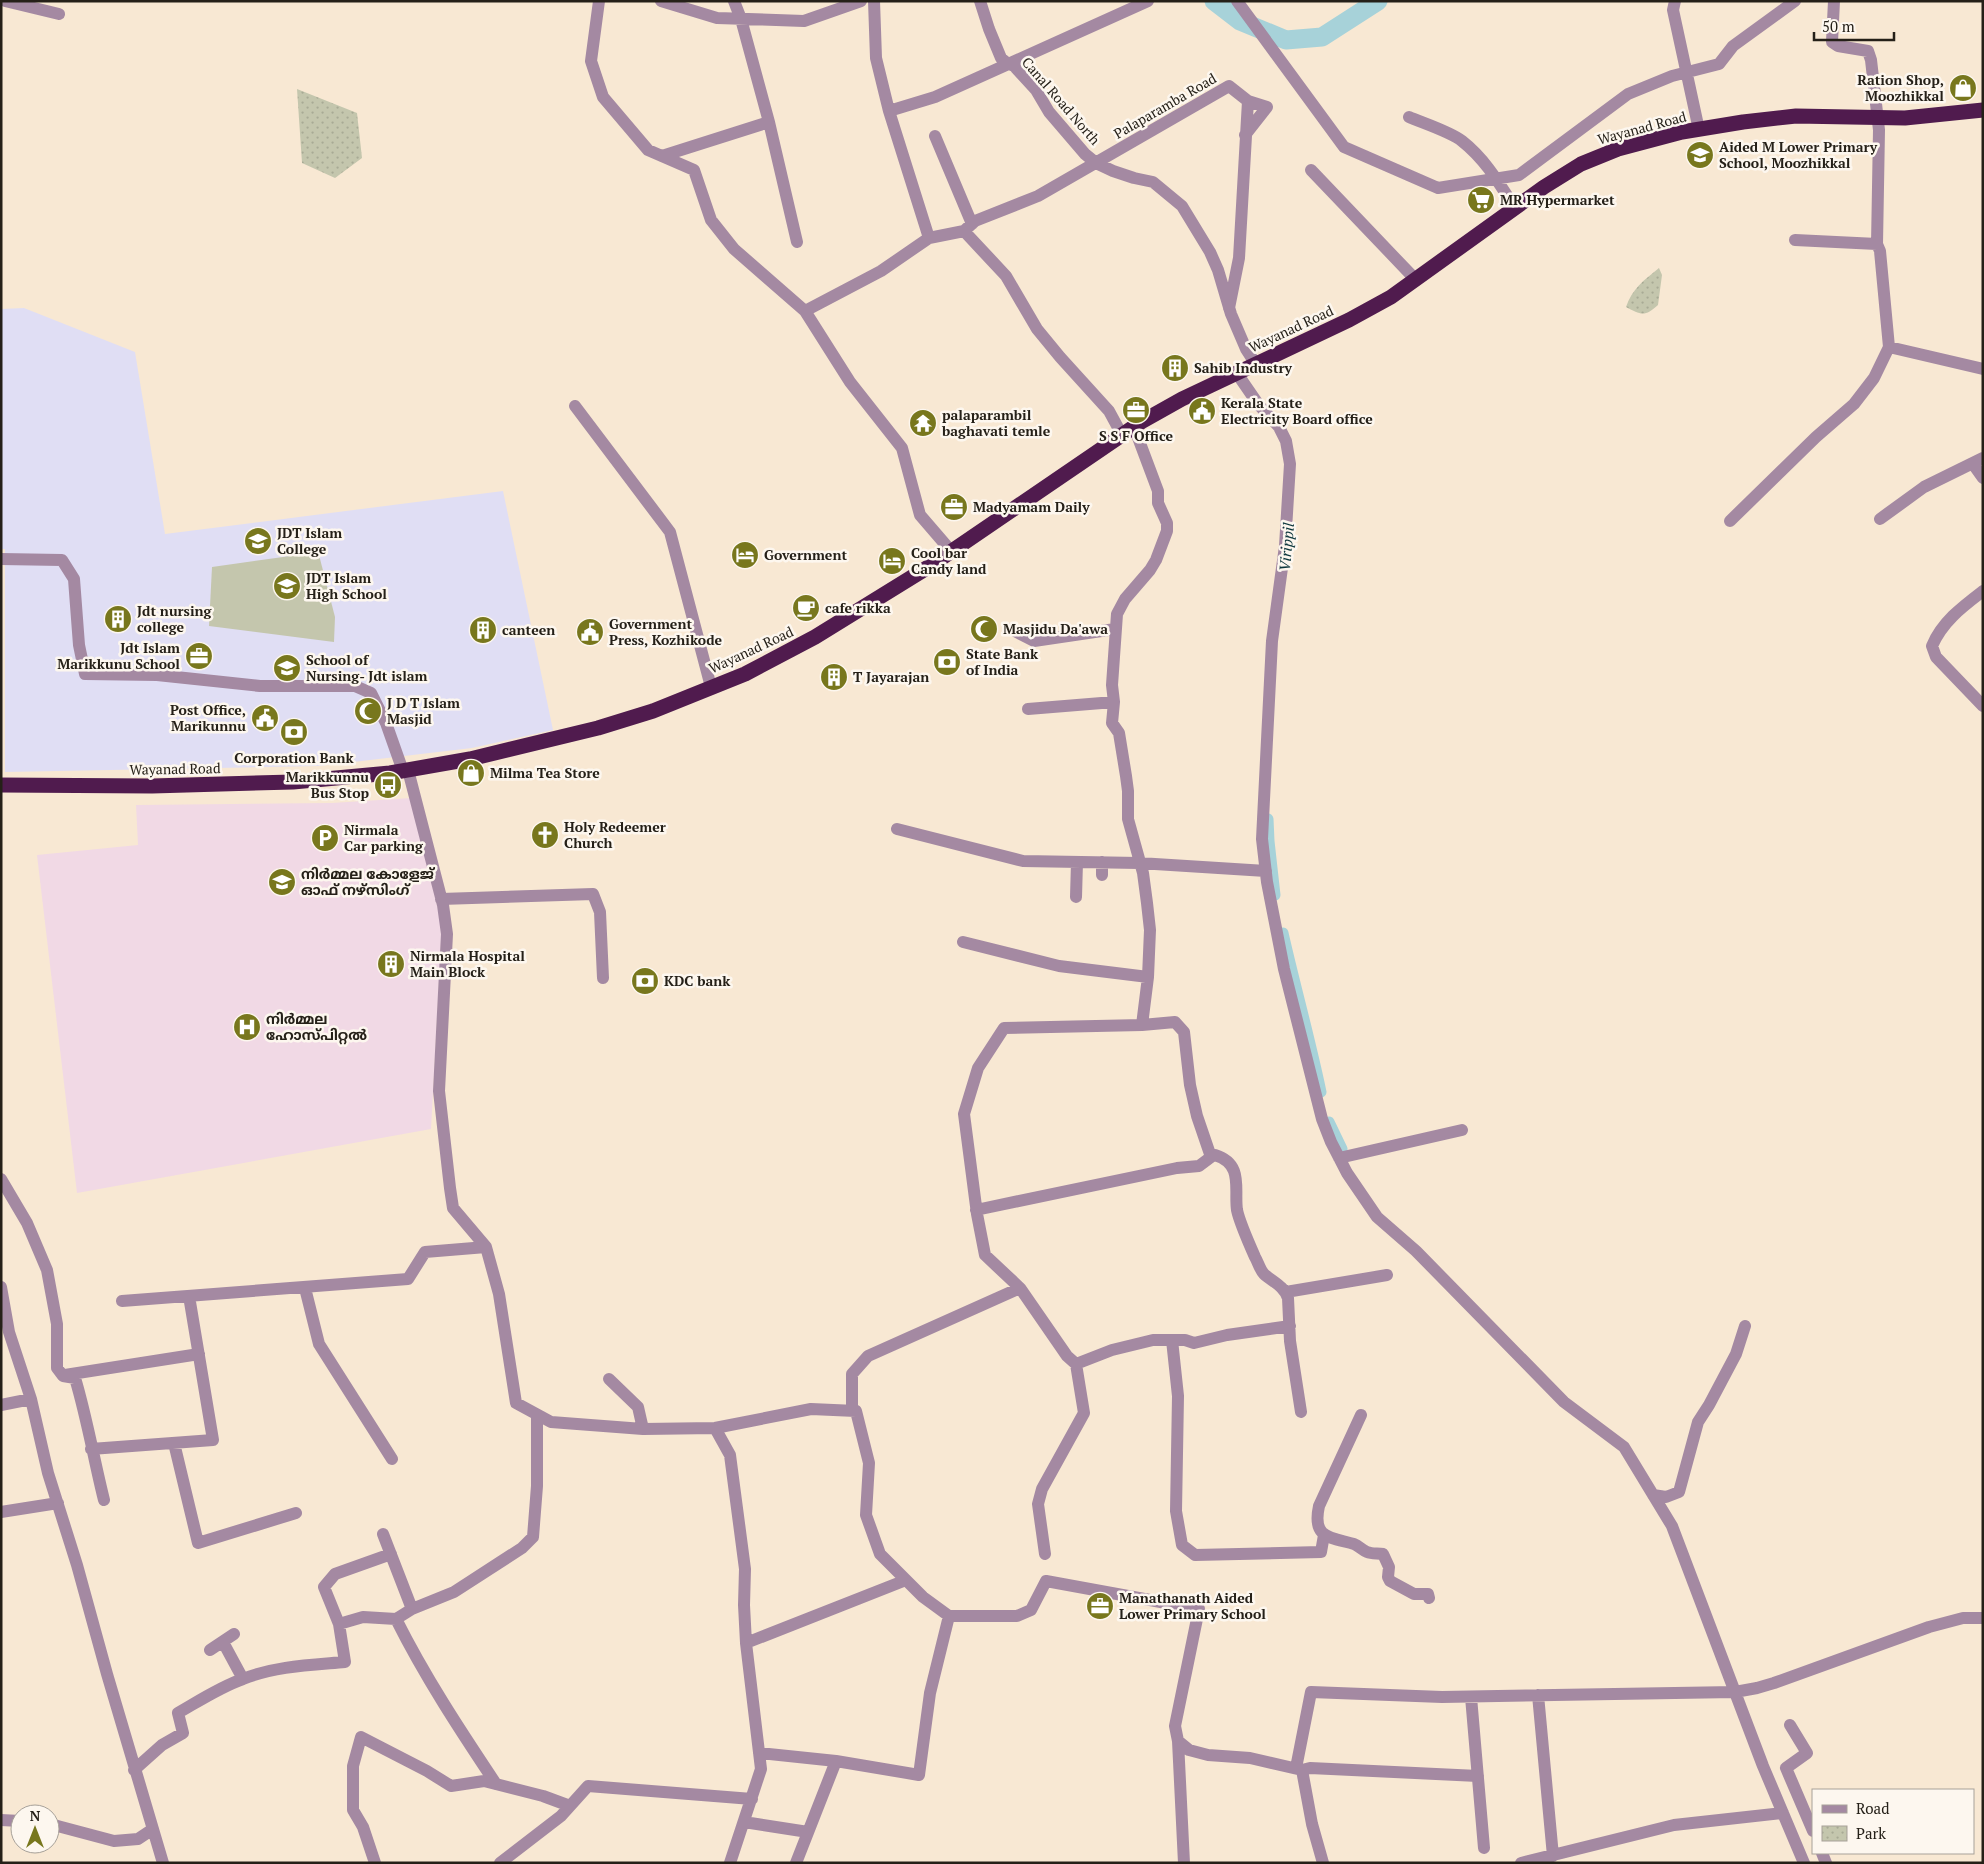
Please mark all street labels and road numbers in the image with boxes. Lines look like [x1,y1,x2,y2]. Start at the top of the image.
street label: Canal Road North [1018,53,1105,149]
street label: Palaparamba Road [1110,68,1220,143]
street label: Wayanad Road [1595,106,1689,148]
street label: Wayanad Road [1245,301,1336,356]
street label: Wayanad Road [705,622,796,677]
street label: Wayanad Road [129,758,221,779]

